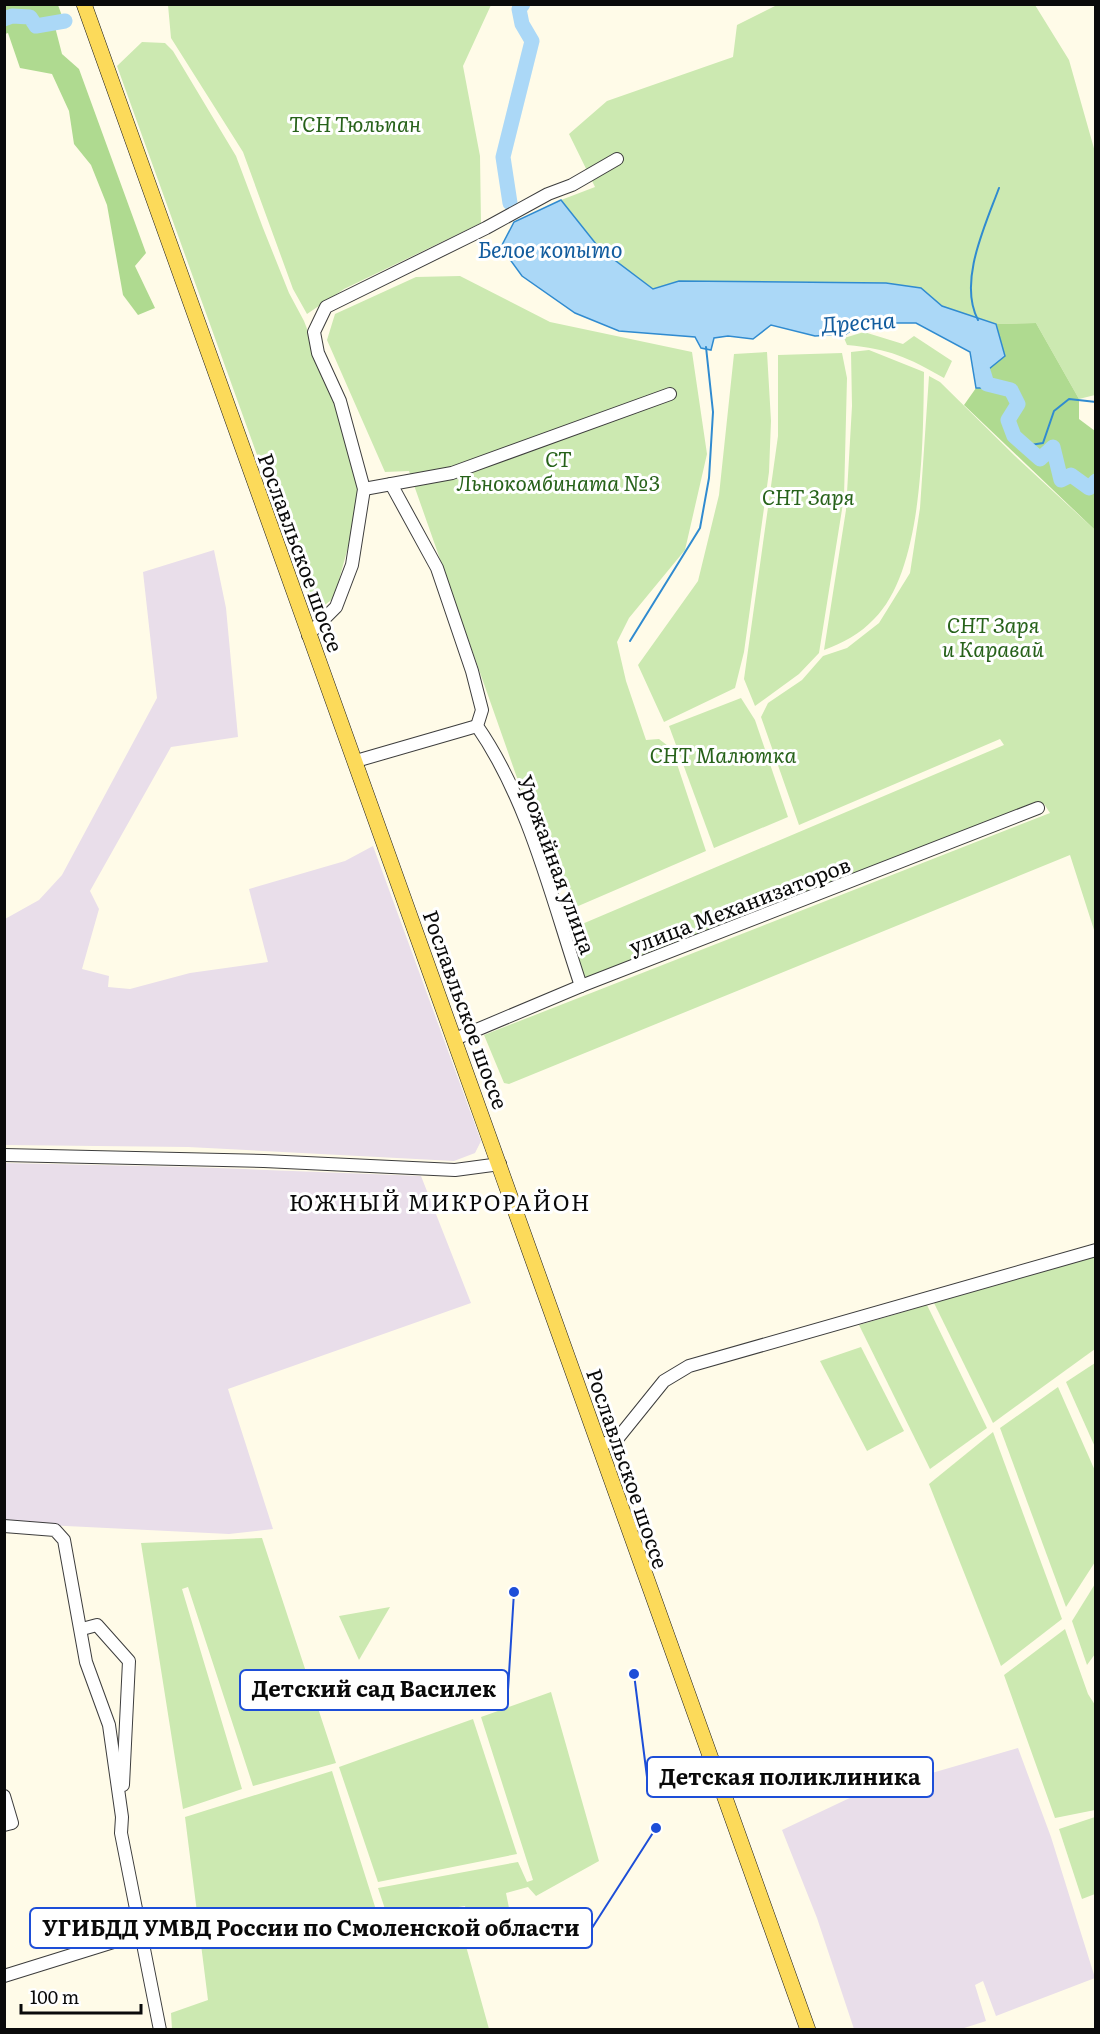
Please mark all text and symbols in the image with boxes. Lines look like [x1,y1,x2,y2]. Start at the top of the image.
park label: ТСН Тюльпан [289,107,421,138]
water label: Белое копыто [477,232,623,265]
water label: Дресна [820,302,897,340]
park label: СТ Льнокомбината №3 [456,442,660,497]
street label: Рославльское шоссе [252,448,352,656]
park label: СНТ Заря [762,480,854,511]
park label: СНТ Заря и Каравай [942,608,1044,663]
park label: СНТ Малютка [650,738,796,769]
street label: Урожайная улица [511,770,605,959]
street label: улица Механизаторов [624,847,854,961]
street label: Рославльское шоссе [417,905,517,1113]
district label: ЮЖНЫЙ МИКРОРАЙОН [289,1185,591,1218]
street label: Рославльское шоссе [580,1364,678,1572]
callout: Детский сад Василек [240,1670,508,1710]
text: Детский сад Василек [252,1671,497,1704]
callout: Детская поликлиника [647,1757,933,1797]
text: Детская поликлиника [659,1759,921,1792]
callout: УГИБДД УМВД России по Смоленской области [30,1908,592,1948]
text: УГИБДД УМВД России по Смоленской области [42,1910,580,1943]
scale bar [21,1977,141,2015]
text: 100 m [30,1983,79,2010]

